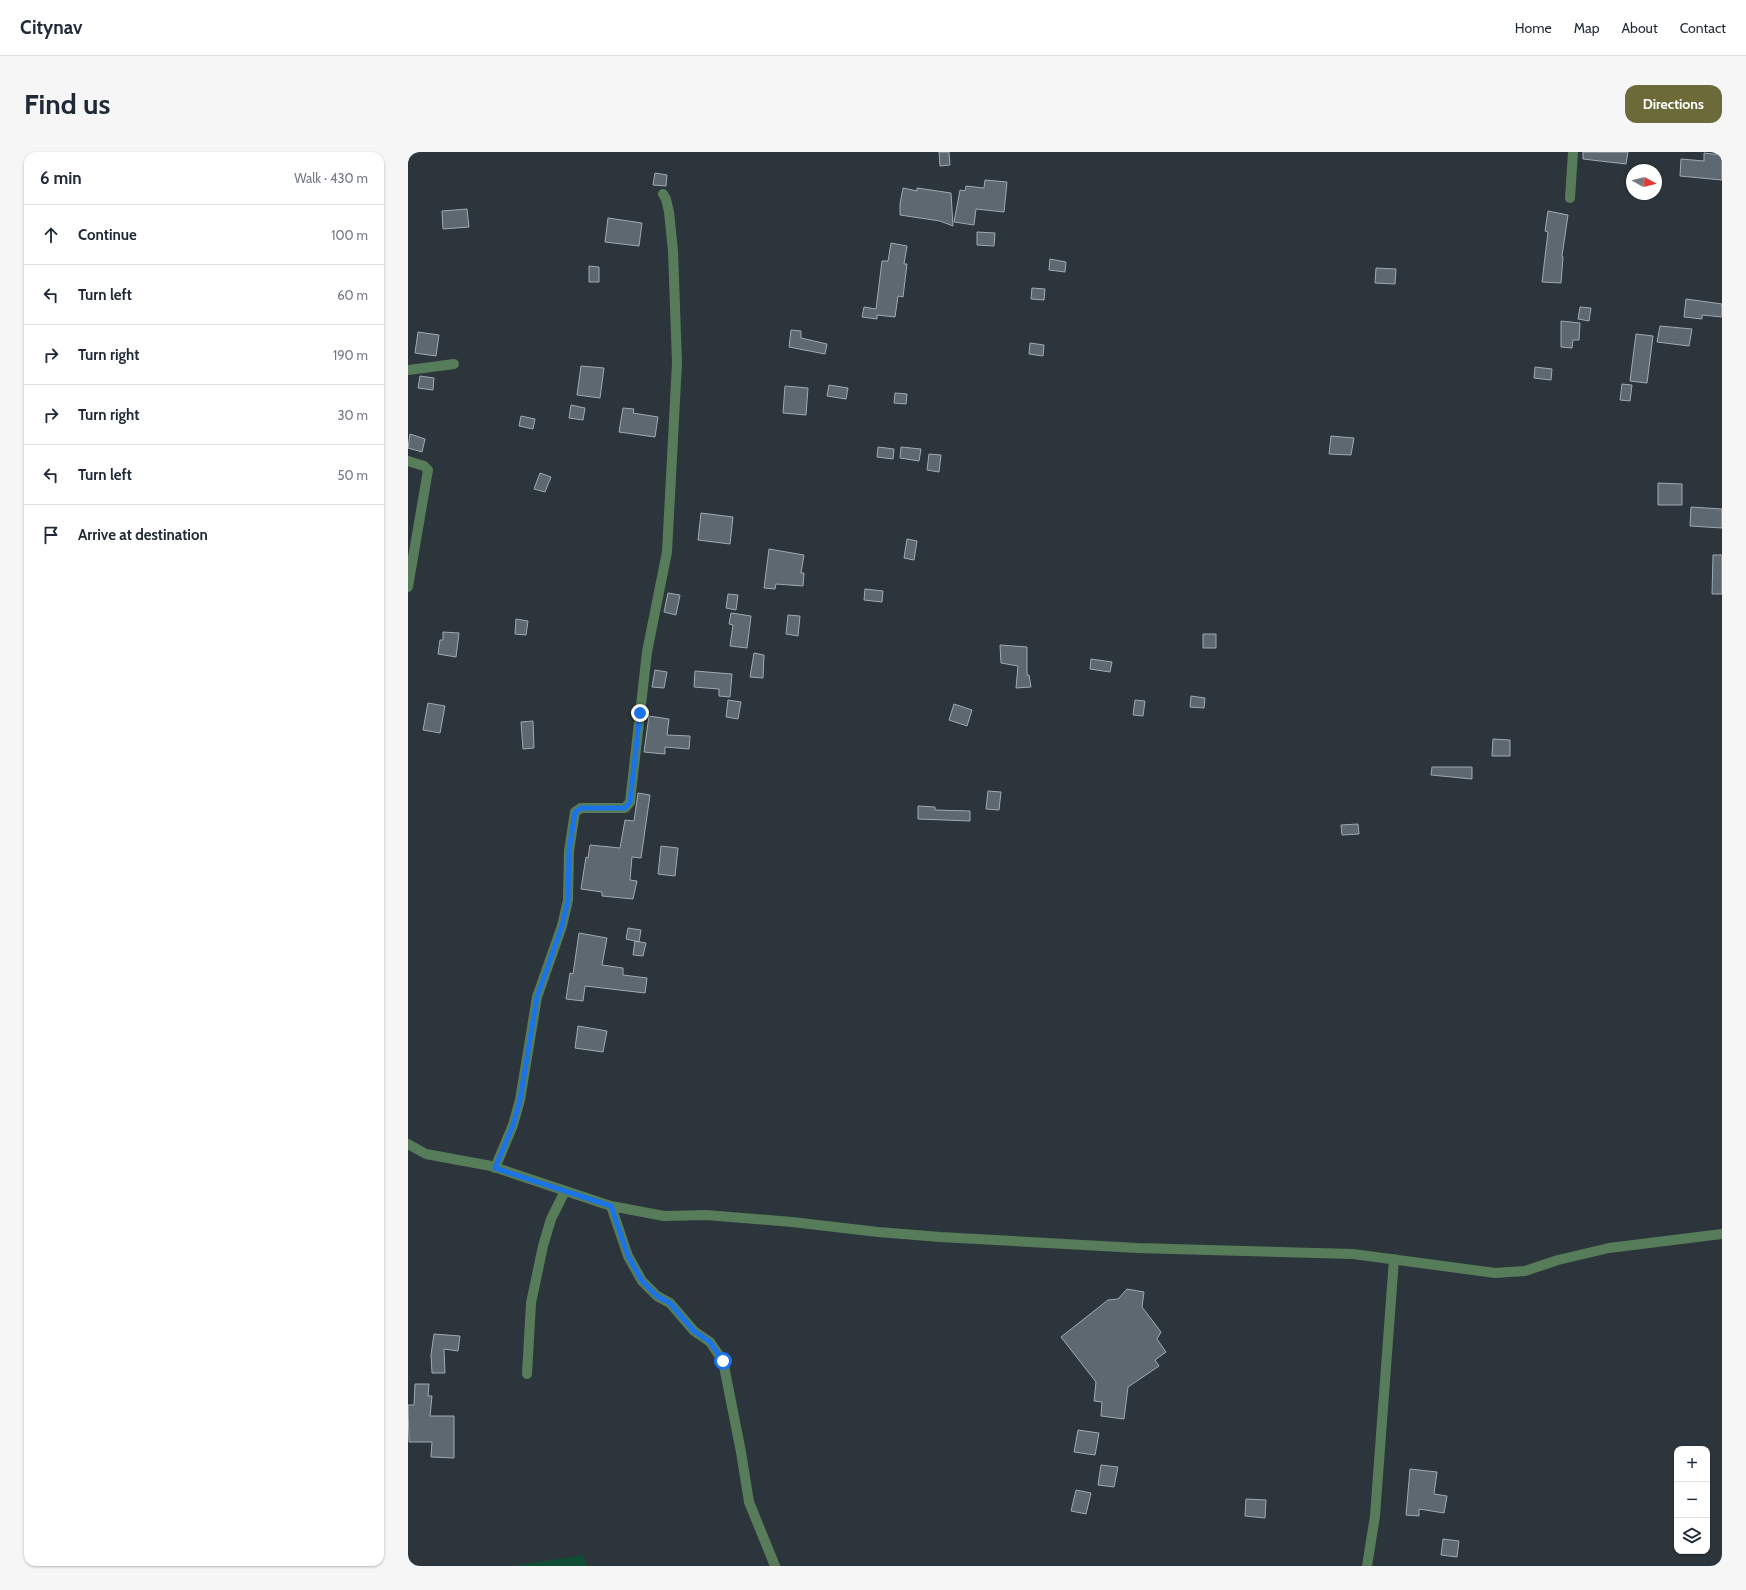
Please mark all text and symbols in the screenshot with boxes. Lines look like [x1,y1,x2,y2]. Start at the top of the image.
text: Citynav [20,16,82,39]
text: Home [1515,19,1552,37]
text: Map [1574,19,1599,37]
text: About [1621,19,1658,37]
text: Contact [1680,19,1726,37]
button: Directions [1625,85,1722,123]
text: Find us [24,87,110,121]
north arrow [1626,164,1662,200]
text: 6 min [40,168,82,188]
text: Walk · 430 m [294,170,368,186]
icon: ahead [40,224,62,246]
text: Continue [78,226,137,244]
text: 100 m [331,227,368,243]
icon: left [40,284,62,306]
text: Turn left [78,286,132,304]
text: 60 m [337,287,368,303]
icon: right [40,344,62,366]
text: Turn right [78,346,139,364]
text: 190 m [333,347,368,363]
icon: right [40,404,62,426]
text: Turn right [78,406,139,424]
text: 30 m [338,407,368,423]
icon: left [40,464,62,486]
text: Turn left [78,466,132,484]
text: 50 m [338,467,368,483]
icon: arrive [40,524,62,546]
text: Arrive at destination [78,526,208,544]
route end [631,704,649,722]
route start [714,1352,732,1370]
map controls [1674,1446,1710,1554]
button: + [1674,1446,1710,1482]
button: − [1674,1482,1710,1518]
button: layers [1674,1518,1710,1554]

